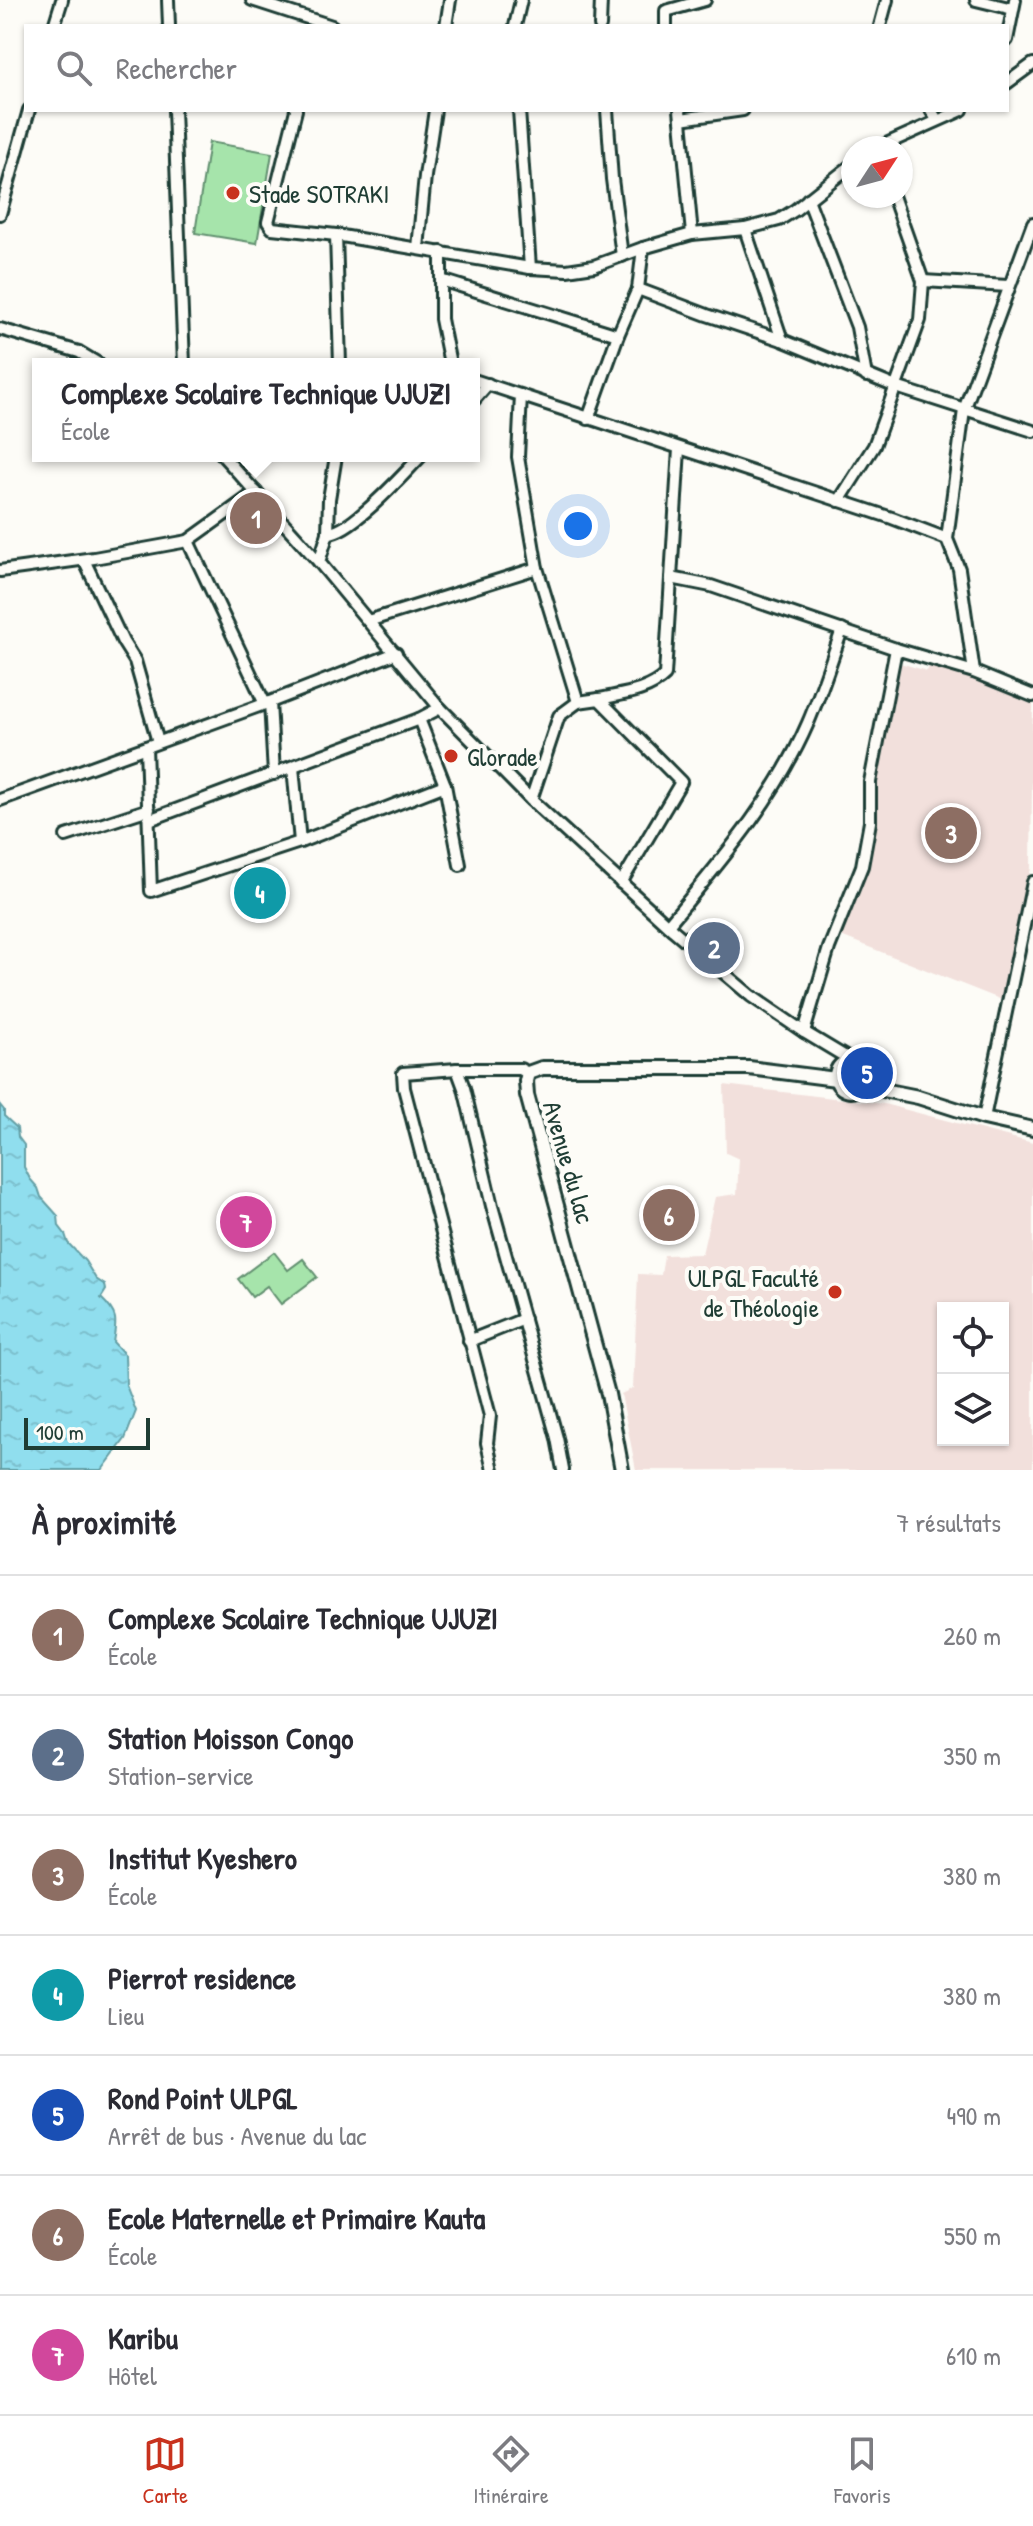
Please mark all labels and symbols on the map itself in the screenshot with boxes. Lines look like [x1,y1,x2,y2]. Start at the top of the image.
north arrow [841,136,913,208]
place label: Stade SOTRAKI [249,176,389,211]
marker: Stade SOTRAKI [224,184,242,202]
pin: 1 [230,488,282,548]
your location [558,506,598,546]
place label: Glorade [467,739,538,774]
marker: Glorade [442,747,460,765]
pin: 3 [925,803,977,863]
pin: 4 [234,863,286,923]
pin: 2 [688,918,740,978]
pin: 5 [841,1043,893,1103]
street label: Avenue du lac [535,1097,603,1227]
pin: 6 [643,1185,695,1245]
pin: 7 [220,1192,272,1252]
place label: ULPGL Faculté de Théologie [688,1260,819,1325]
marker: ULPGL Faculté de Théologie [826,1283,844,1301]
scale bar [24,1414,150,1450]

